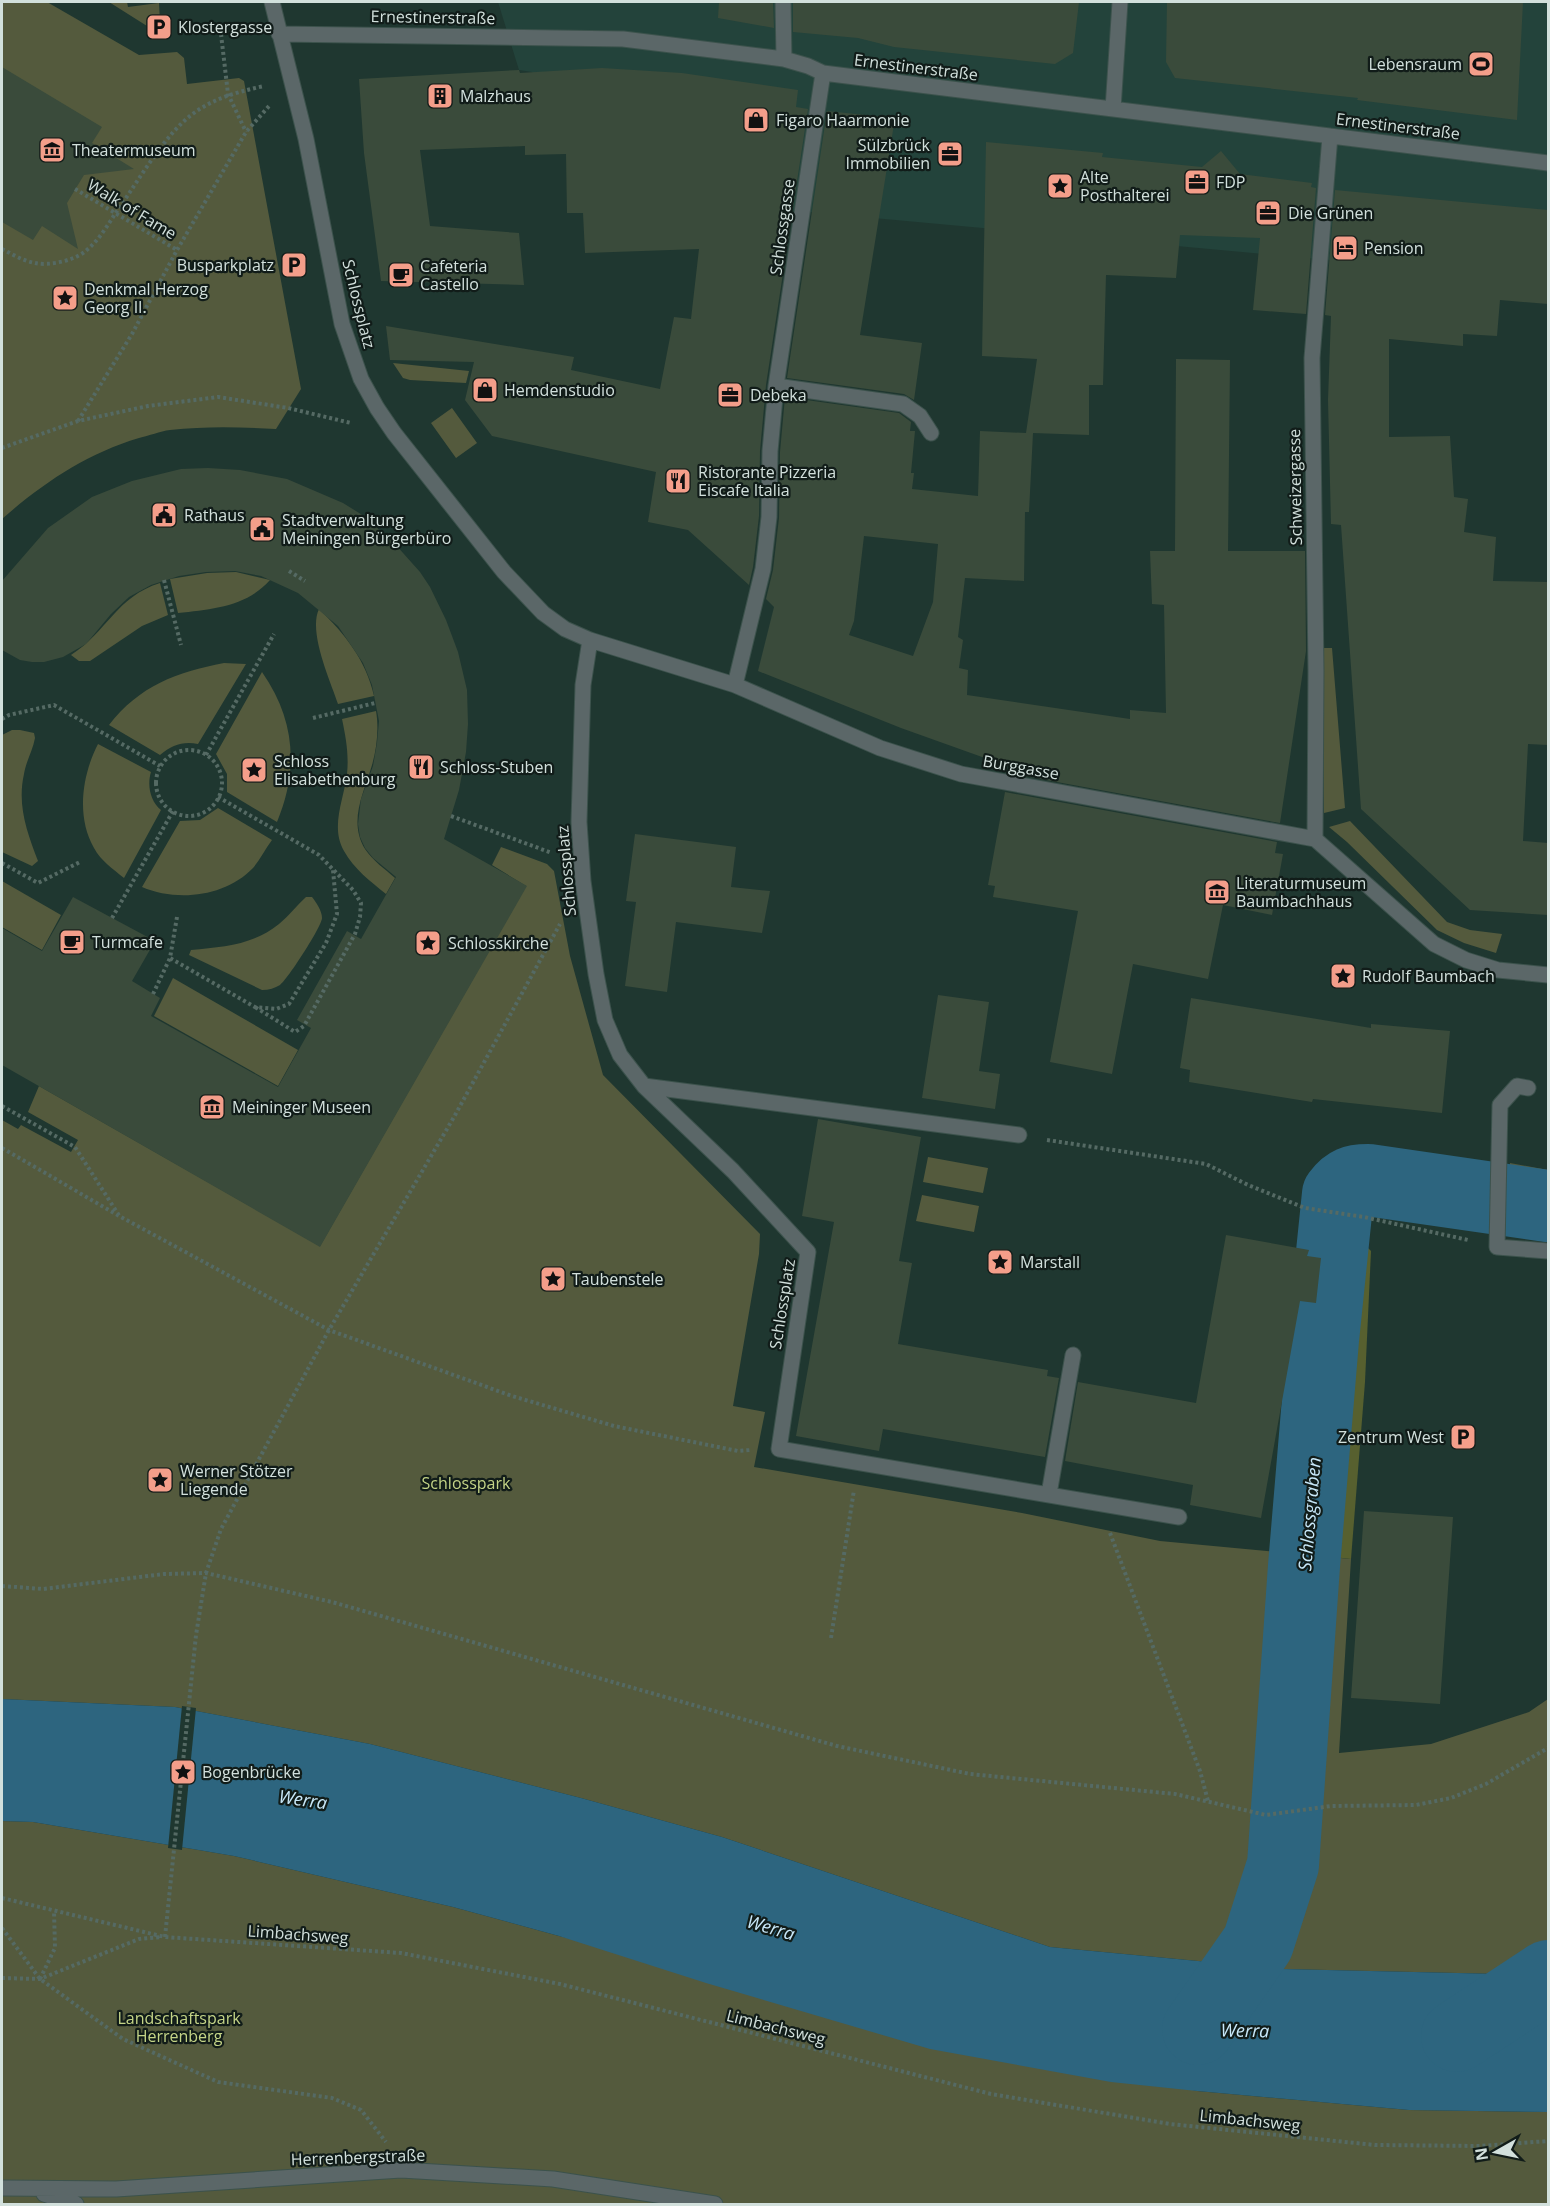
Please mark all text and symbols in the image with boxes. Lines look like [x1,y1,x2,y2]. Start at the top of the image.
street label: Ernestinerstraße [370,5,496,29]
parking icon: Klostergasse [144,12,174,42]
place label: Klostergasse [178,16,272,38]
street label: Ernestinerstraße [853,48,979,86]
sports icon: Lebensraum [1466,49,1496,79]
place label: Lebensraum [1368,53,1462,75]
building icon: Malzhaus [425,81,455,111]
place label: Malzhaus [460,85,531,107]
shop icon: Figaro Haarmonie [741,105,771,135]
street label: Ernestinerstraße [1335,107,1461,145]
place label: Figaro Haarmonie [776,109,910,131]
place label: Sülzbrück Immobilien [846,134,931,174]
museum icon: Theatermuseum [37,135,67,165]
place label: Theatermuseum [72,139,196,161]
office icon: Sülzbrück Immobilien [935,139,965,169]
place label: Alte Posthalterei [1080,166,1170,206]
office icon: FDP [1182,167,1212,197]
place icon: Alte Posthalterei [1045,171,1075,201]
place label: FDP [1216,171,1246,193]
street label: Walk of Fame [83,174,181,244]
street label: Schlossgasse [764,177,800,277]
office icon: Die Grünen [1253,198,1283,228]
place label: Die Grünen [1288,202,1373,224]
hotel icon: Pension [1330,233,1360,263]
place label: Pension [1364,237,1424,259]
parking icon: Busparkplatz [279,250,309,280]
place label: Busparkplatz [177,254,274,276]
place label: Cafeteria Castello [420,255,488,295]
street label: Schlossplatz [337,257,381,351]
cafe icon: Cafeteria Castello [386,260,416,290]
place label: Denkmal Herzog Georg II. [84,278,208,318]
place icon: Denkmal Herzog Georg II. [50,283,80,313]
shop icon: Hemdenstudio [470,375,500,405]
place label: Hemdenstudio [504,379,615,401]
office icon: Debeka [715,380,745,410]
place label: Debeka [750,384,807,406]
street label: Schweizergasse [1283,429,1307,545]
place label: Ristorante Pizzeria Eiscafe Italia [698,461,836,501]
restaurant icon: Ristorante Pizzeria Eiscafe Italia [663,466,693,496]
public building icon: Rathaus [149,500,179,530]
place label: Rathaus [184,504,245,526]
place label: Stadtverwaltung Meiningen Bürgerbüro [282,509,451,549]
public building icon: Stadtverwaltung Meiningen Bürgerbüro [247,514,277,544]
street label: Burggasse [981,749,1061,785]
place label: Schloss Elisabethenburg [274,750,396,790]
restaurant icon: Schloss-Stuben [406,752,436,782]
place icon: Schloss Elisabethenburg [239,755,269,785]
place label: Schloss-Stuben [440,756,553,778]
street label: Schlossplatz [551,825,581,917]
place label: Literaturmuseum Baumbachhaus [1236,872,1366,912]
museum icon: Literaturmuseum Baumbachhaus [1202,877,1232,907]
cafe icon: Turmcafe [57,927,87,957]
place icon: Schlosskirche [413,928,443,958]
place label: Turmcafe [92,931,163,953]
place label: Schlosskirche [448,932,549,954]
place icon: Rudolf Baumbach [1328,961,1358,991]
place label: Rudolf Baumbach [1362,965,1495,987]
museum icon: Meininger Museen [197,1092,227,1122]
place label: Meininger Museen [232,1096,371,1118]
place icon: Marstall [985,1247,1015,1277]
place label: Marstall [1020,1251,1080,1273]
street label: Schlossplatz [764,1257,800,1351]
place icon: Taubenstele [538,1264,568,1294]
place label: Taubenstele [572,1268,663,1290]
parking icon: Zentrum West [1448,1422,1478,1452]
place label: Zentrum West [1338,1426,1444,1448]
water label: Schlossgraben [1292,1456,1326,1572]
place label: Werner Stötzer Liegende [180,1460,293,1500]
place icon: Werner Stötzer Liegende [145,1465,175,1495]
park label: Schlosspark [422,1472,511,1494]
place icon: Bogenbrücke [168,1757,198,1787]
place label: Bogenbrücke [202,1761,301,1783]
water label: Werra [277,1784,329,1814]
water label: Werra [744,1909,798,1945]
street label: Limbachsweg [247,1920,349,1949]
street label: Limbachsweg [724,2004,828,2050]
park label: Landschaftspark Herrenberg [117,2007,241,2047]
water label: Werra [1220,2018,1270,2042]
street label: Limbachsweg [1199,2104,1302,2136]
north arrow [1466,2122,1526,2182]
street label: Herrenbergstraße [290,2144,426,2170]
text: N [1469,2146,1493,2162]

